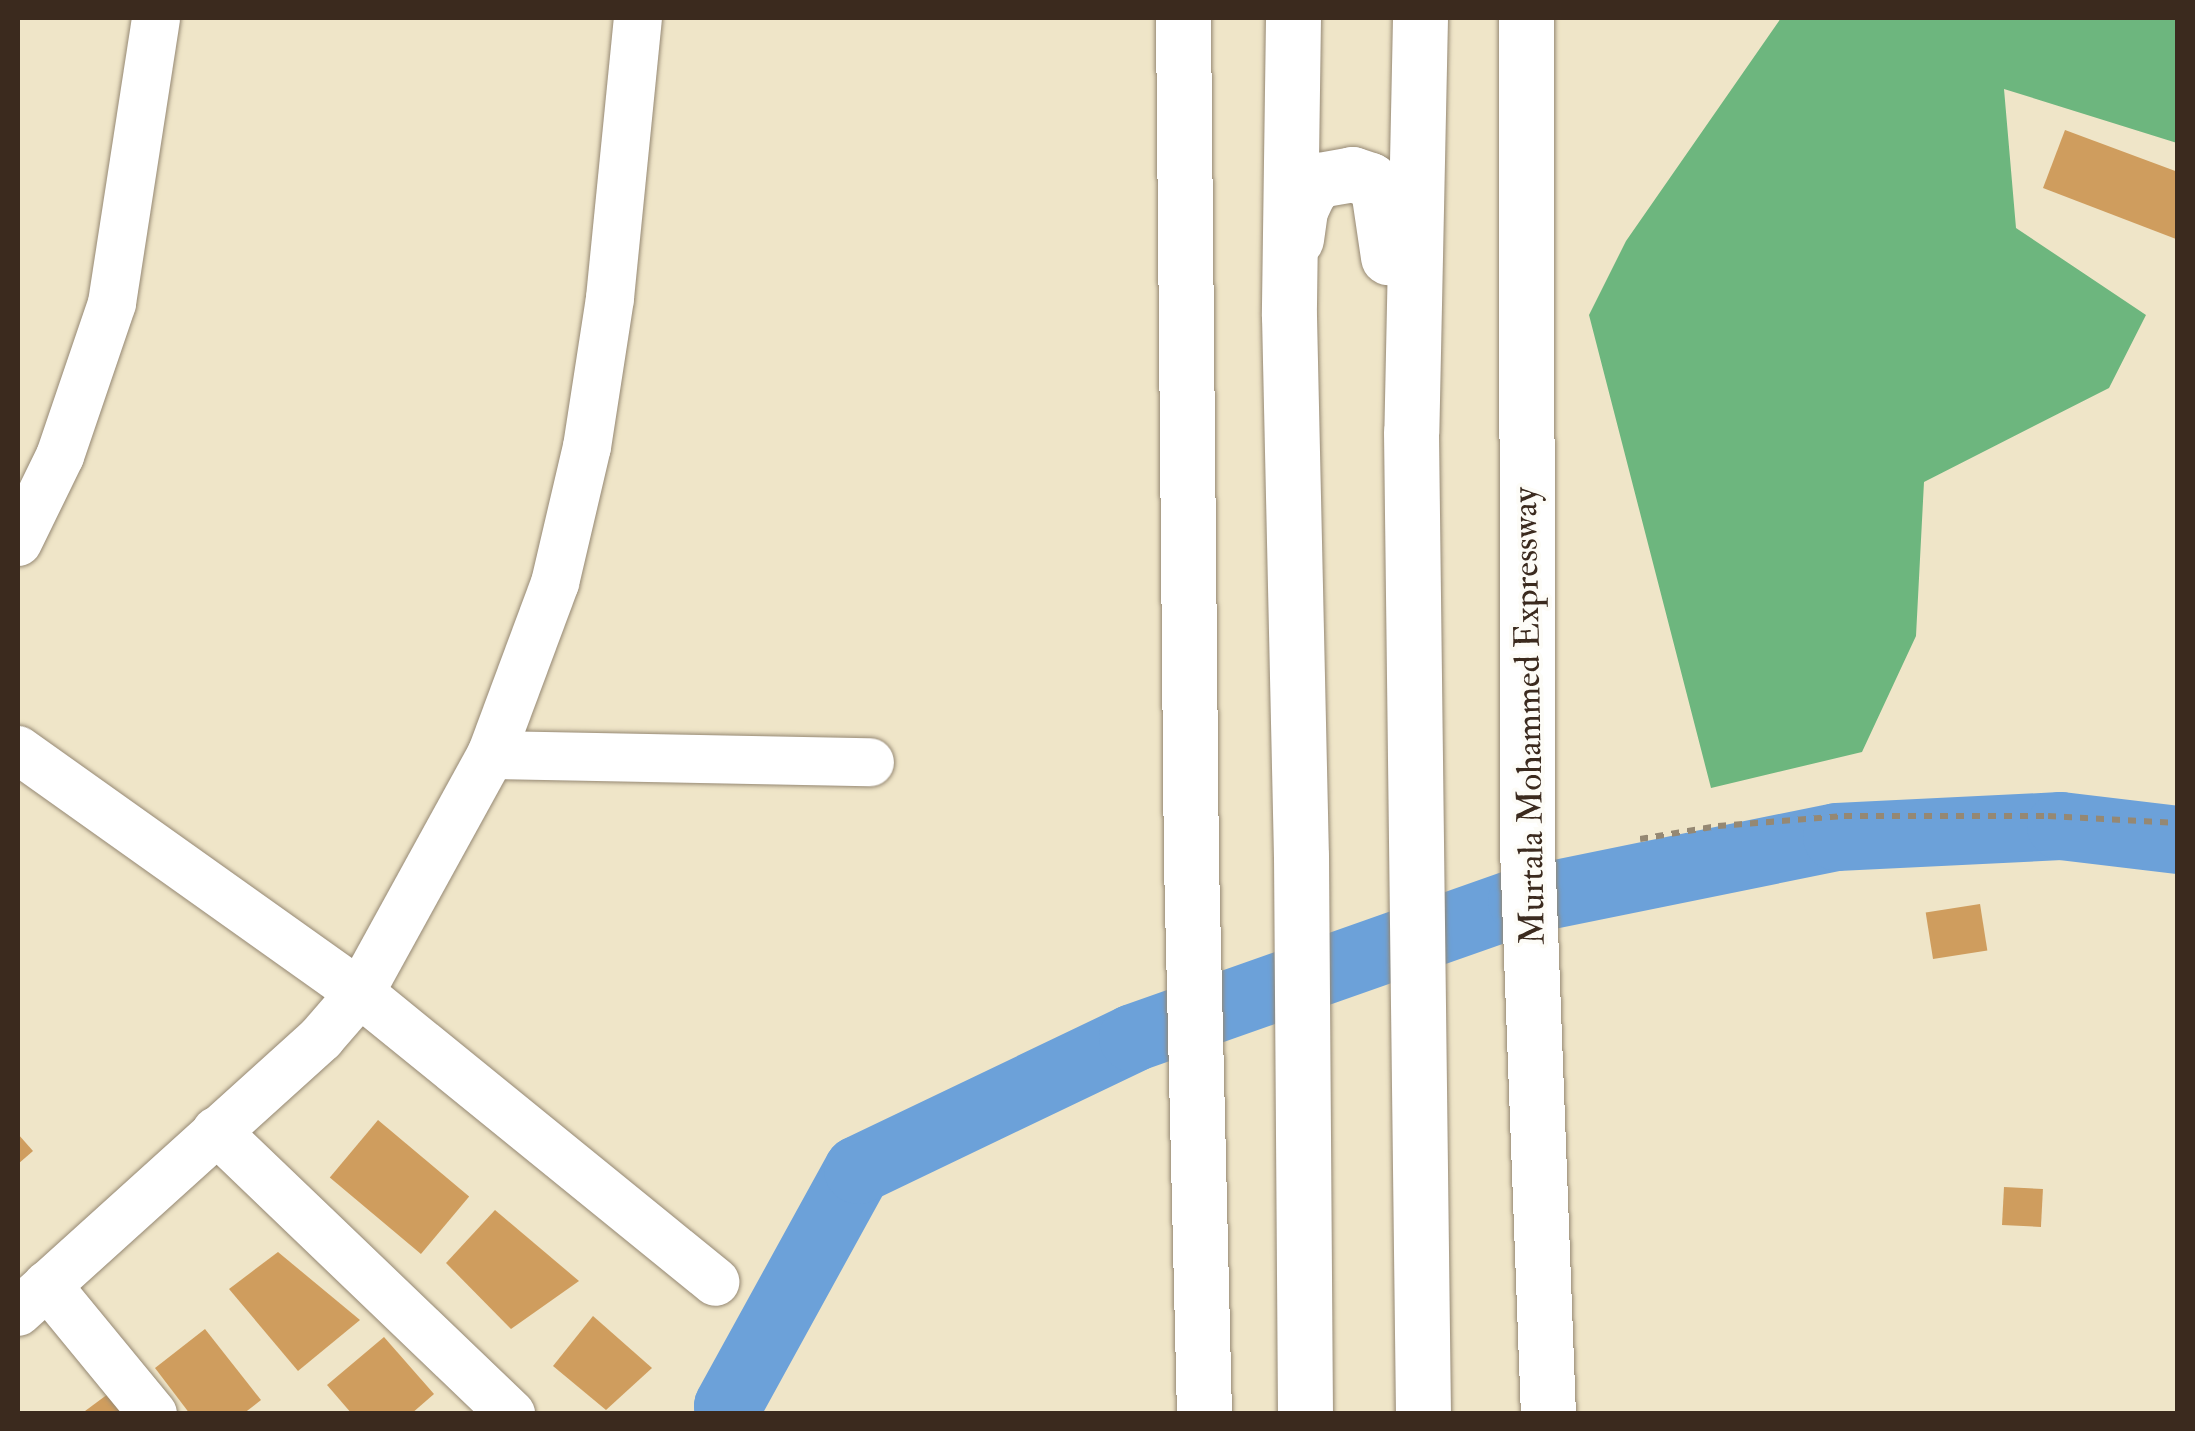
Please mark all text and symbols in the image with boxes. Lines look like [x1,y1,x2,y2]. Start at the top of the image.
street label: Murtala Mohammed Expressway [1504,487,1554,945]

